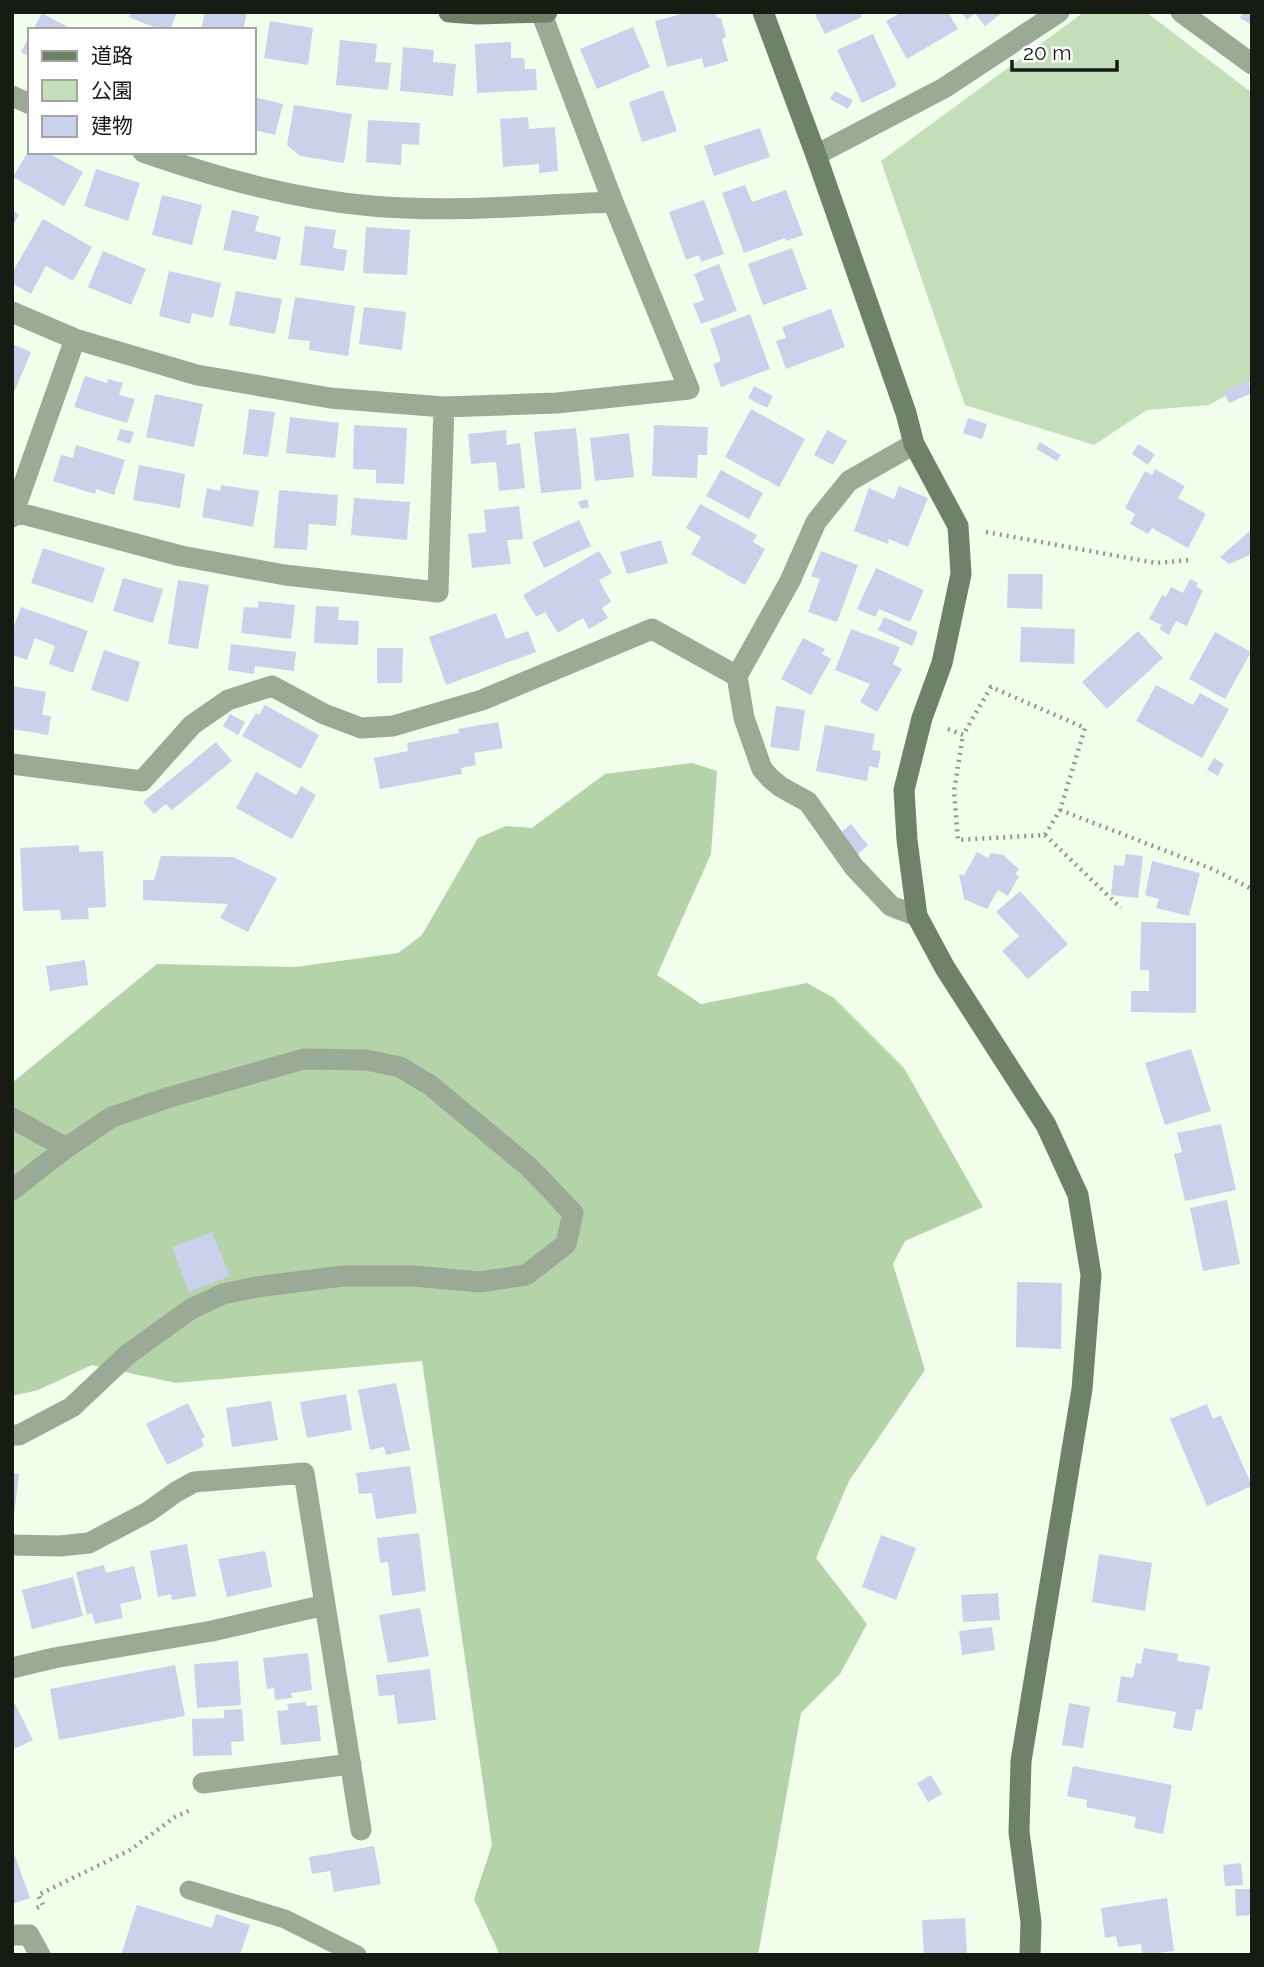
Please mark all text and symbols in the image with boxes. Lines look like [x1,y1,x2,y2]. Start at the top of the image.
legend [28,28,256,154]
scale bar [1012,28,1117,72]
text: 20 m [1023,40,1071,65]
text: 道路 [91,43,133,68]
text: 公園 [91,78,133,103]
text: 建物 [91,113,133,138]

